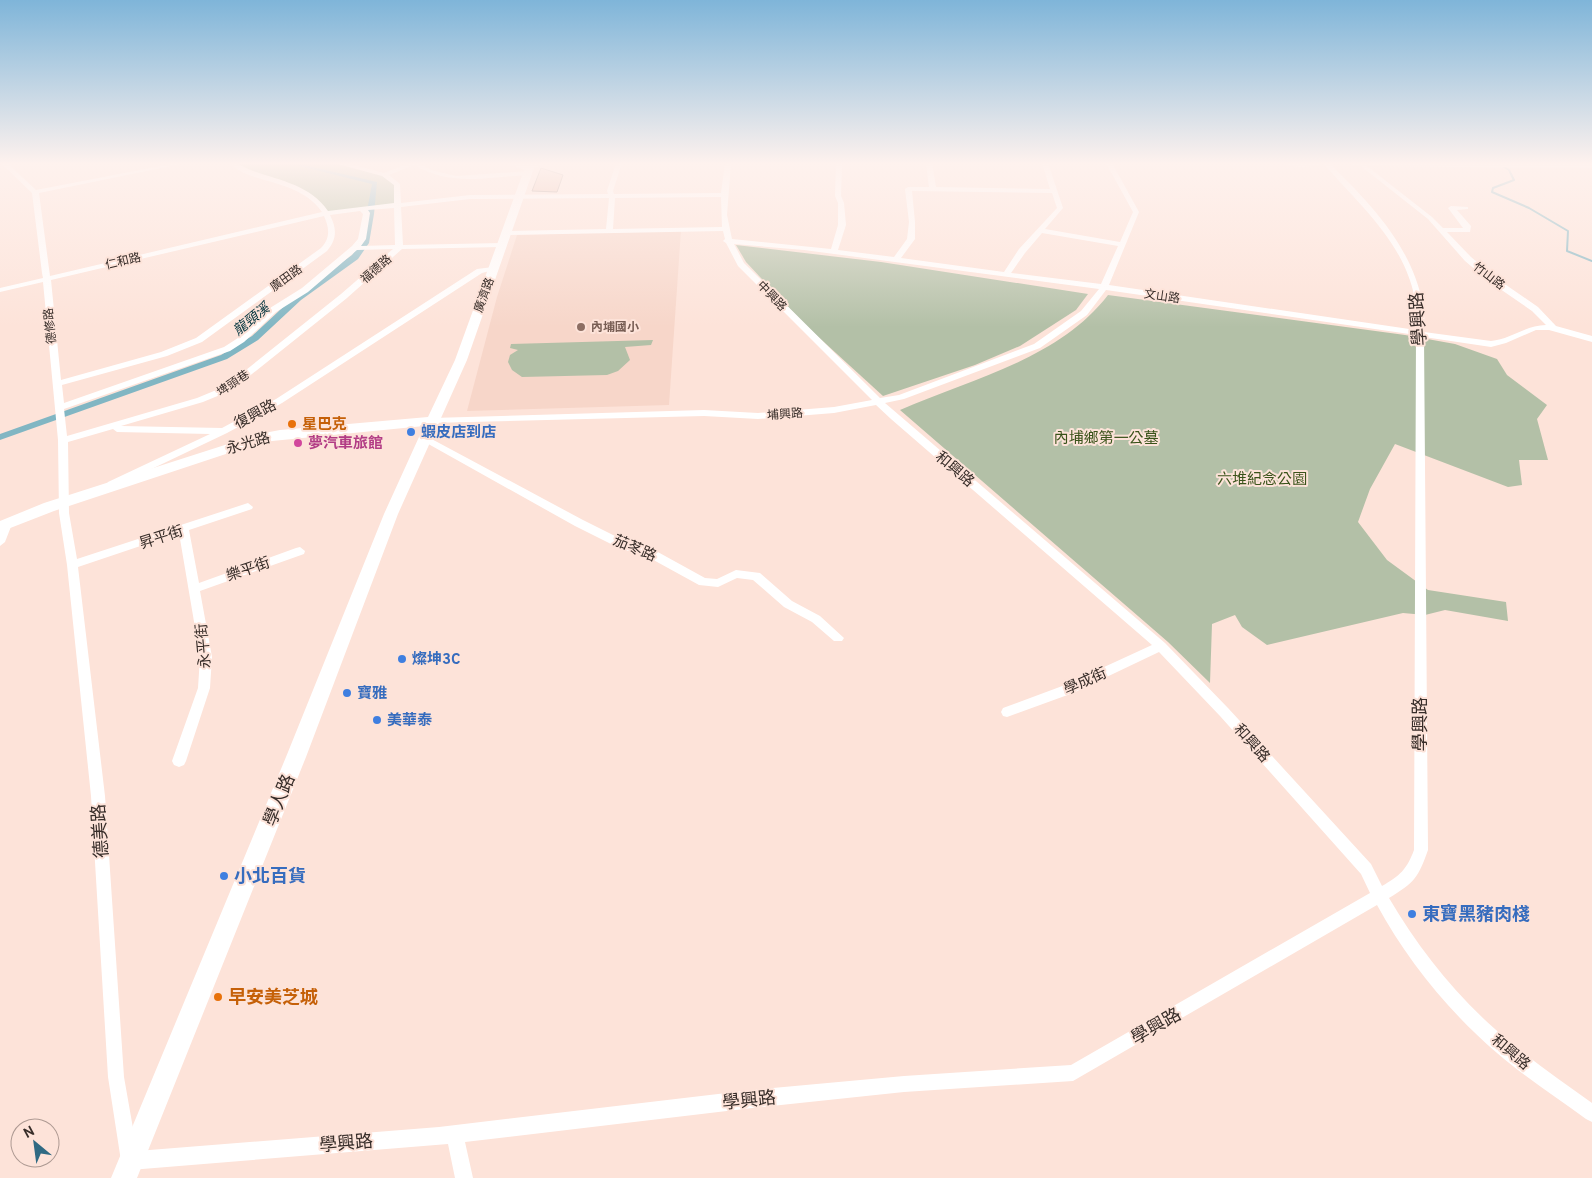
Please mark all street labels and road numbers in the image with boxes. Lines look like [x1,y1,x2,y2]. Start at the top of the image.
street label: 仁和路 [104,250,143,274]
street label: 福德路 [358,252,395,288]
street label: 竹山路 [1469,260,1508,294]
street label: 廣田路 [267,262,306,296]
street label: 廣濟路 [471,276,499,315]
street label: 中興路 [753,278,790,315]
street label: 文山路 [1143,287,1181,307]
street label: 學興路 [1406,291,1433,347]
street label: 德修路 [41,307,61,345]
street label: 埤頭巷 [214,367,253,401]
street label: 復興路 [231,396,280,434]
street label: 埔興路 [767,406,804,424]
street label: 永光路 [224,429,273,460]
street label: 和興路 [931,448,977,492]
street label: 昇平街 [137,522,186,554]
street label: 茄苳路 [610,532,659,567]
street label: 樂平街 [224,554,273,587]
street label: 永平街 [193,623,216,669]
street label: 學成街 [1061,665,1110,700]
street label: 學興路 [1410,697,1433,751]
street label: 和興路 [1229,721,1273,767]
street label: 學人路 [260,771,301,830]
street label: 德美路 [88,803,115,859]
street label: 學興路 [1128,1004,1186,1051]
street label: 和興路 [1487,1031,1533,1075]
street label: 學興路 [721,1087,777,1116]
street label: 學興路 [318,1131,374,1158]

